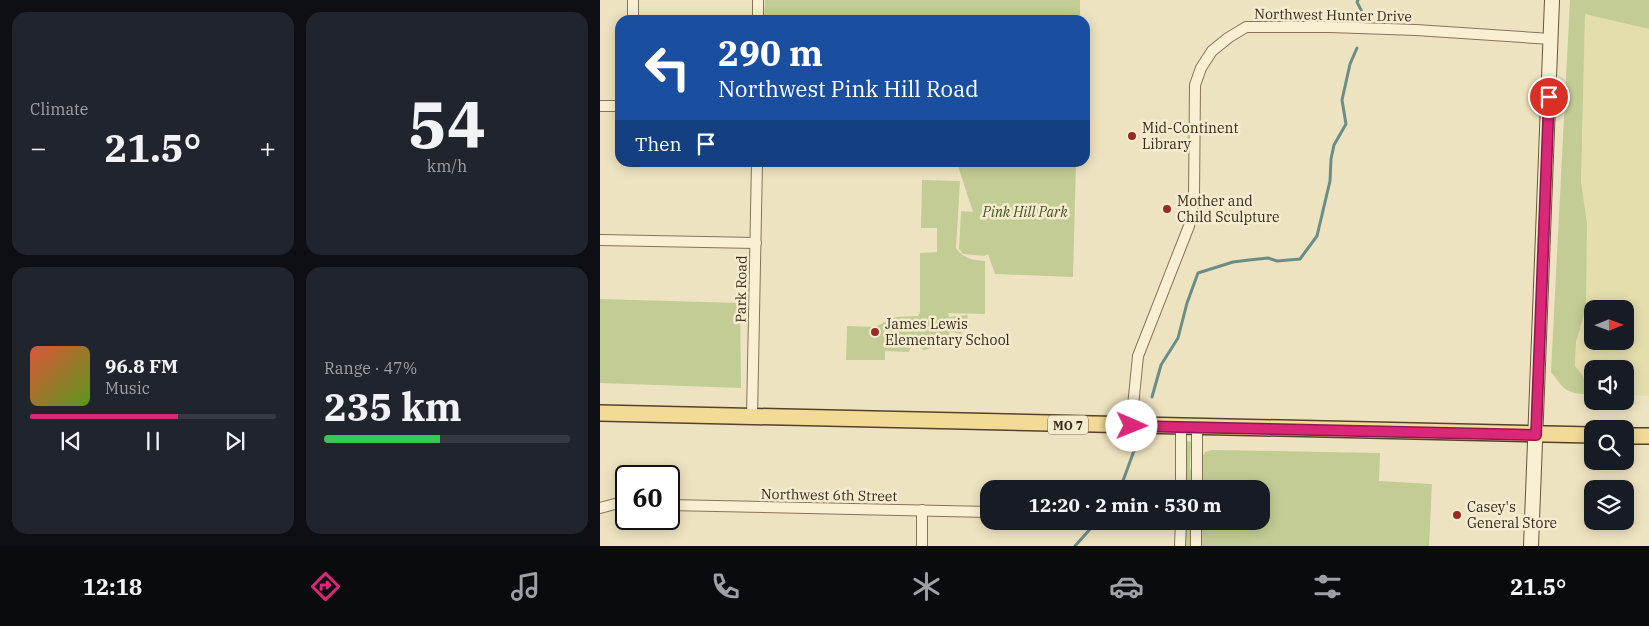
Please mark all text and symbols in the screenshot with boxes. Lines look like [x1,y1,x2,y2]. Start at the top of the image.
street label: Northwest Hunter Drive [1254,5,1412,25]
text: 290 m [718,30,823,76]
icon: left [635,35,700,100]
text: Northwest Pink Hill Road [718,74,979,103]
pin [1528,76,1570,118]
text: 54 [408,81,486,166]
icon: arrive [1535,83,1563,111]
text: Climate [30,99,88,119]
place label: Mid-Continent Library [1142,119,1238,153]
text: 21.5° [105,123,201,172]
text: − [30,129,47,166]
text: + [259,129,276,166]
icon: arrive [692,130,720,158]
marker: Mid-Continent Library [1126,130,1138,142]
text: Then [635,132,682,156]
text: km/h [427,156,467,176]
place label: Mother and Child Sculpture [1177,192,1279,226]
park label: Pink Hill Park [981,203,1068,221]
marker: Mother and Child Sculpture [1161,203,1173,215]
street label: Park Road [731,255,751,323]
north arrow [1584,300,1634,350]
map controls [1584,300,1634,530]
place label: James Lewis Elementary School [885,315,1010,349]
marker: James Lewis Elementary School [869,326,881,338]
text: 96.8 FM [105,354,178,378]
text: Range · 47% [324,358,417,378]
button: sound [1584,360,1634,410]
text: Music [105,378,150,398]
text: 235 km [324,382,462,431]
position arrow [1105,399,1157,451]
road number: MO 7 [1048,416,1088,434]
button: search [1584,420,1634,470]
icon: previous [57,427,85,455]
icon: pause [139,427,167,455]
icon: next [221,427,249,455]
speed limit sign: 60 [615,465,680,530]
button: layers [1584,480,1634,530]
street label: Northwest 6th Street [761,485,897,505]
text: 12:20 · 2 min · 530 m [1029,493,1221,517]
place label: Casey's General Store [1467,498,1557,532]
marker: Casey's General Store [1451,509,1463,521]
icon: directions [308,569,343,604]
icon: music [508,569,543,604]
icon: phone [708,569,743,604]
icon: climate [909,569,944,604]
icon: car [1109,569,1144,604]
icon: filters [1310,569,1345,604]
text: 12:18 [83,572,142,601]
text: 21.5° [1510,572,1566,601]

